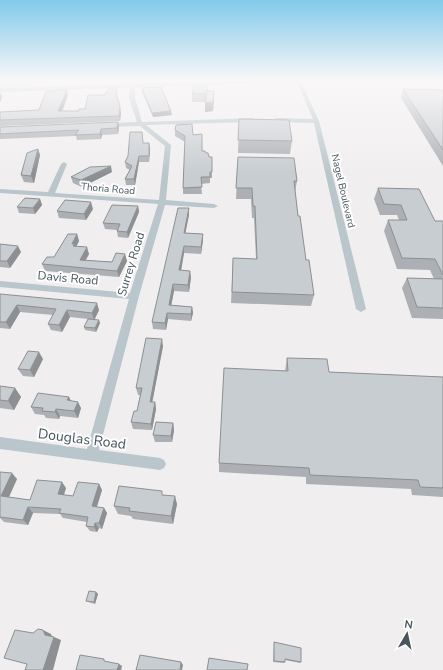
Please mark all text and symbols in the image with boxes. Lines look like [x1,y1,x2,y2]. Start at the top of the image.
street label: Nagel Boulevard [328,153,358,229]
street label: Thoria Road [80,180,136,198]
street label: Surrey Road [114,230,148,298]
street label: Davis Road [37,267,99,289]
street label: Douglas Road [37,424,127,454]
north arrow [387,614,427,654]
text: N [403,617,414,633]

